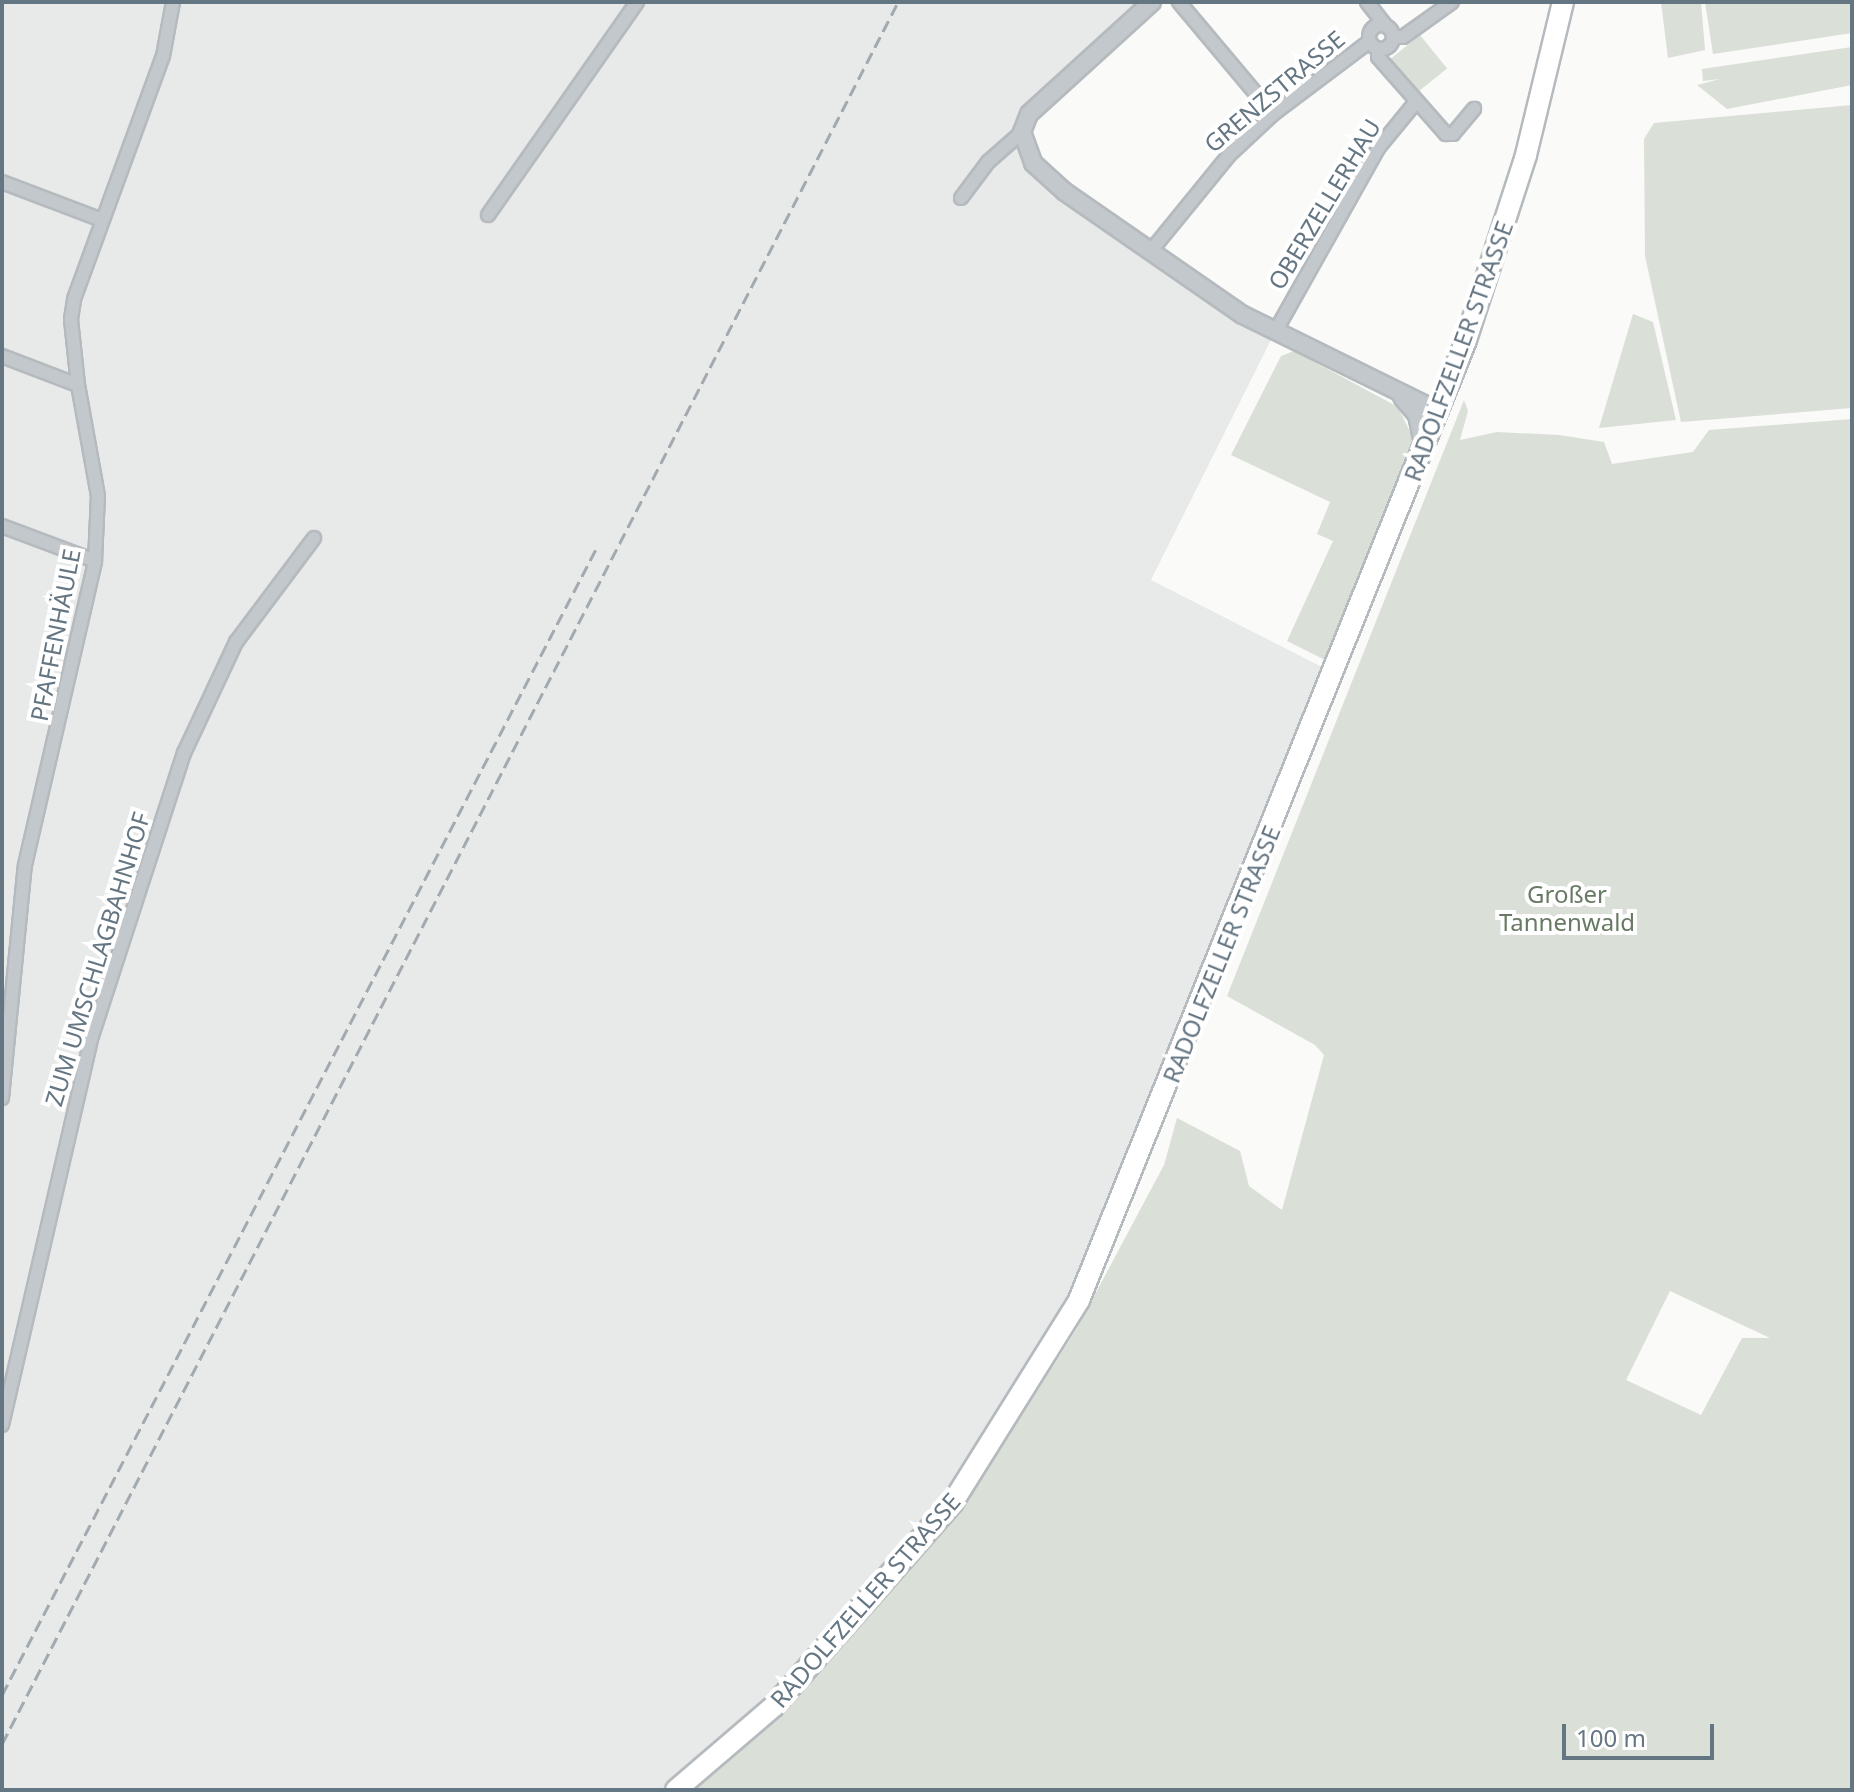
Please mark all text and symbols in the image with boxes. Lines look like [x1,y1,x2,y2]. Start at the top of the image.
street label: GRENZSTRASSE [1198,24,1350,158]
street label: OBERZELLERHAU [1262,114,1386,294]
street label: RADOLFZELLER STRASSE [1397,217,1519,485]
street label: PFAFFENHÄULE [24,546,86,724]
street label: ZUM UMSCHLAGBAHNHOF [39,809,155,1109]
street label: RADOLFZELLER STRASSE [1156,821,1286,1087]
park label: Großer Tannenwald [1499,880,1635,936]
street label: RADOLFZELLER STRASSE [764,1487,966,1713]
scale bar [1566,1708,1718,1758]
text: 100 m [1576,1721,1646,1754]

